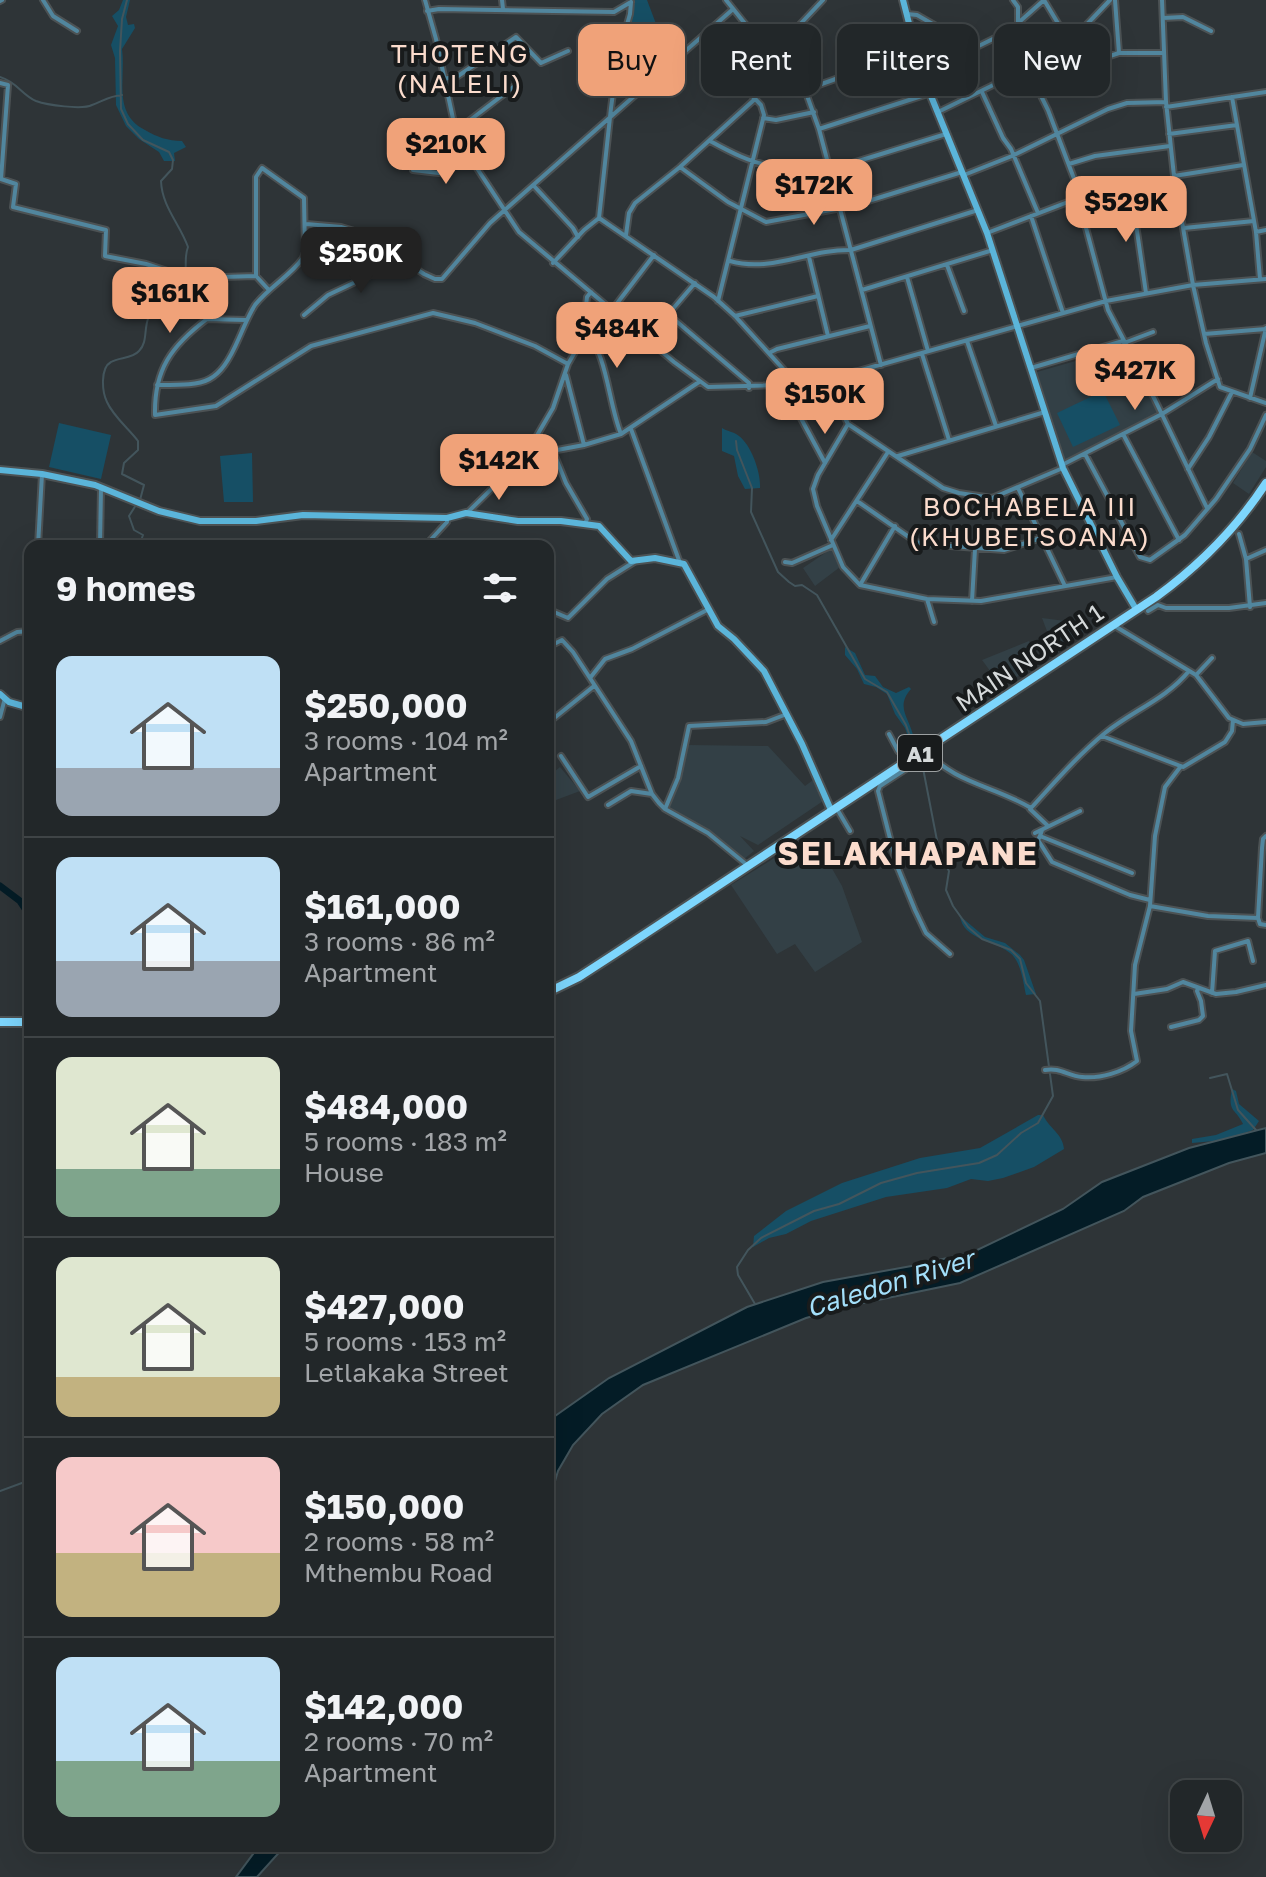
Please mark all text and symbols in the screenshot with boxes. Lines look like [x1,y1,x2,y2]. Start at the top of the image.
chip: Buy [578,24,685,96]
chip: Rent [701,24,821,96]
chip: Filters [837,24,978,96]
chip: New [994,24,1110,96]
district label: THOTENG (NALELI) [391,38,529,99]
pin: $210K [390,118,502,186]
text: $210K [405,128,487,159]
pin: $172K [758,159,870,227]
text: $172K [774,169,854,200]
pin: $529K [1070,176,1182,244]
text: $529K [1084,186,1168,217]
pin: $250K [305,227,417,295]
text: $250K [319,237,403,268]
pin: $161K [114,267,226,335]
text: $161K [130,277,210,308]
pin: $484K [561,302,673,370]
text: $484K [574,312,660,343]
pin: $427K [1079,344,1191,412]
text: $427K [1094,354,1176,385]
pin: $150K [769,368,881,436]
text: $150K [784,378,866,409]
pin: $142K [443,434,555,502]
text: $142K [458,444,540,475]
district label: BOCHABELA III (KHUBETSOANA) [909,491,1151,552]
icon: filters [478,566,522,610]
text: 9 homes [56,568,196,608]
street label: MAIN NORTH 1 [950,597,1108,717]
text: $250,000 [304,685,468,725]
icon: home [120,688,216,784]
text: 3 rooms · 104 m² [304,725,508,756]
road number: A1 [898,735,942,771]
text: Apartment [304,756,437,787]
district label: SELAKHAPANE [777,834,1039,872]
text: $161,000 [304,886,461,926]
icon: home [120,889,216,985]
text: 3 rooms · 86 m² [304,926,495,957]
text: Apartment [304,957,437,988]
text: $484,000 [304,1086,468,1126]
icon: home [120,1089,216,1185]
text: 5 rooms · 183 m² [304,1126,507,1157]
text: House [304,1157,384,1188]
water label: Caledon River [803,1242,981,1323]
text: $427,000 [304,1286,464,1326]
icon: home [120,1289,216,1385]
text: 5 rooms · 153 m² [304,1326,506,1357]
text: Letlakaka Street [304,1357,509,1388]
text: $150,000 [304,1486,464,1526]
icon: home [120,1489,216,1585]
text: 2 rooms · 58 m² [304,1526,494,1557]
text: Mthembu Road [304,1557,493,1588]
text: $142,000 [304,1686,463,1726]
icon: home [120,1689,216,1785]
text: 2 rooms · 70 m² [304,1726,493,1757]
text: Apartment [304,1757,437,1788]
north arrow [1170,1780,1242,1852]
map controls [1170,1780,1242,1852]

